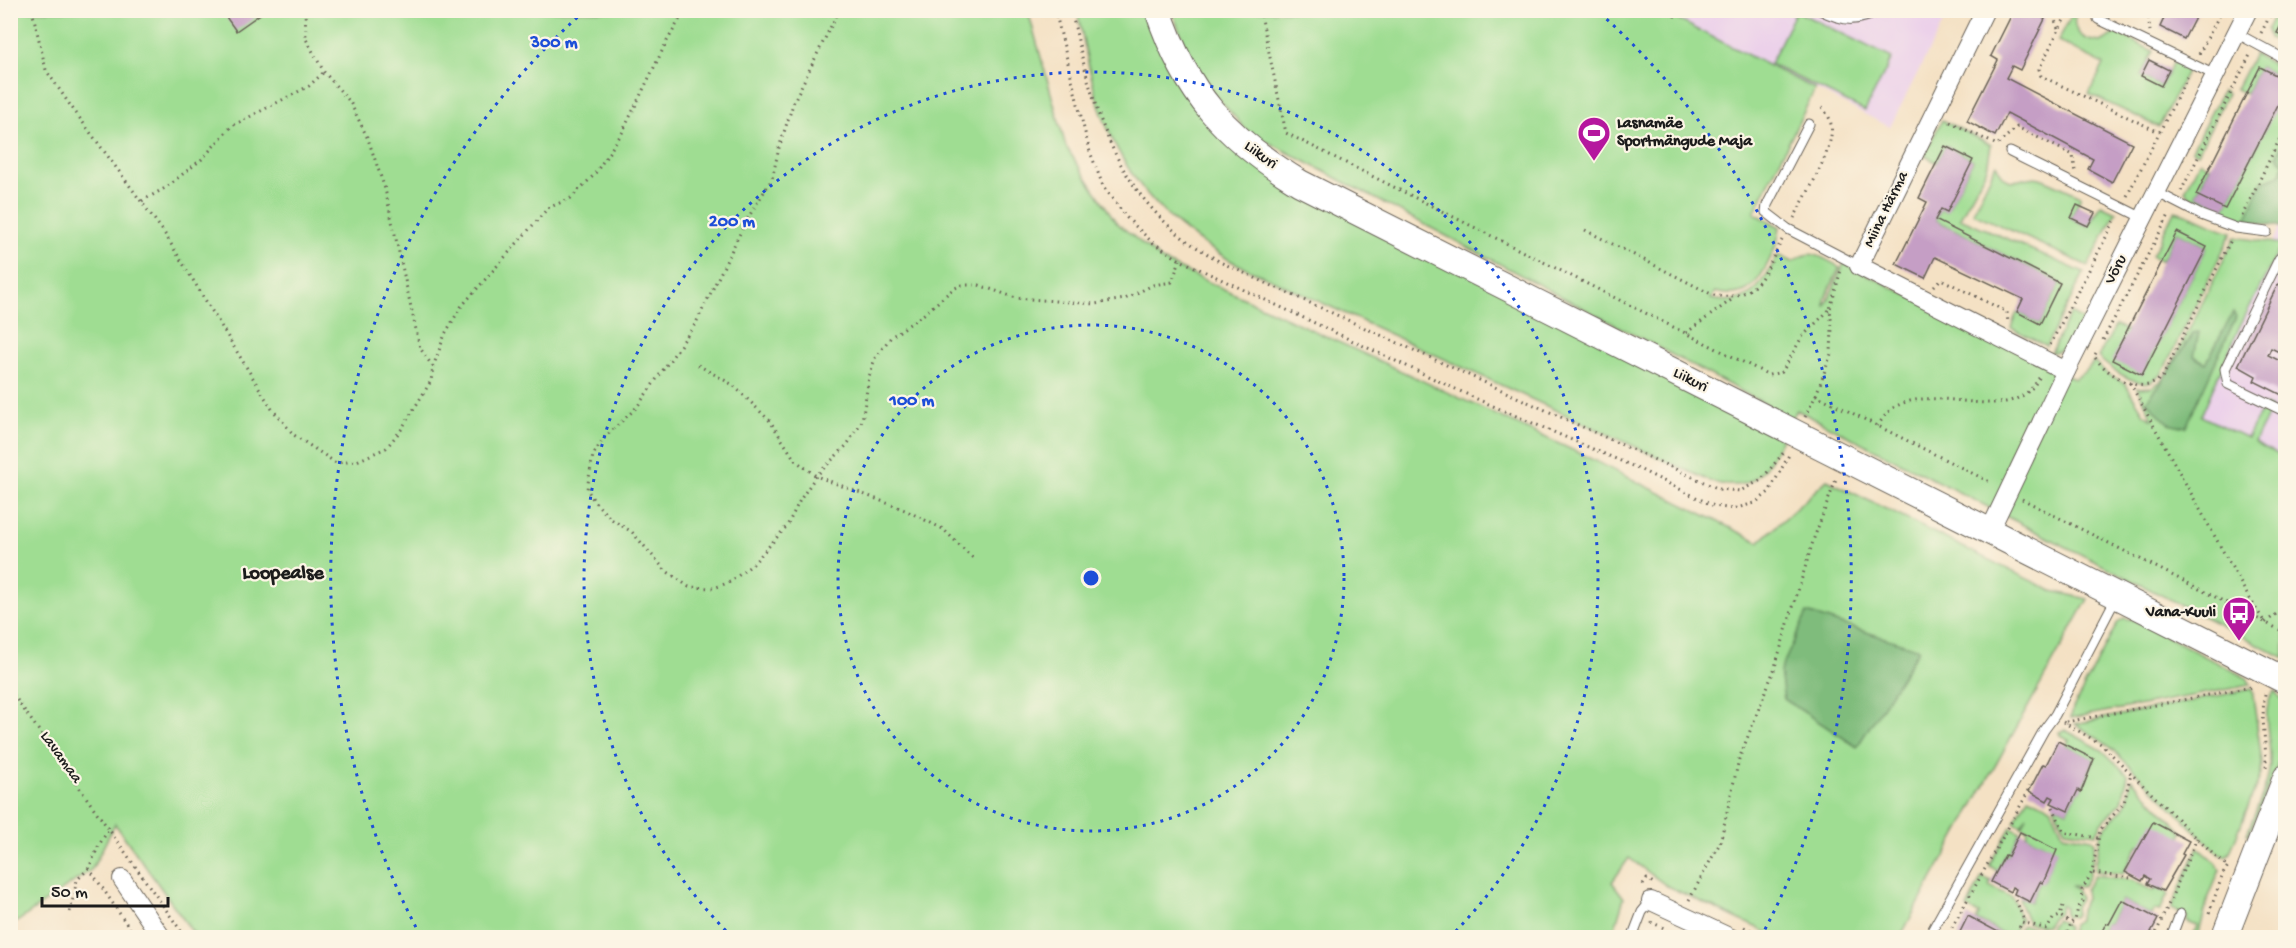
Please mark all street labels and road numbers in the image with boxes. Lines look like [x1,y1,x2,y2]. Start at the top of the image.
street label: Liikuri [1240,138,1280,174]
street label: Miina Härma [1860,168,1914,251]
street label: Võru [2101,252,2133,289]
street label: Liikuri [1669,364,1711,398]
street label: Lavamaa [35,728,86,789]

